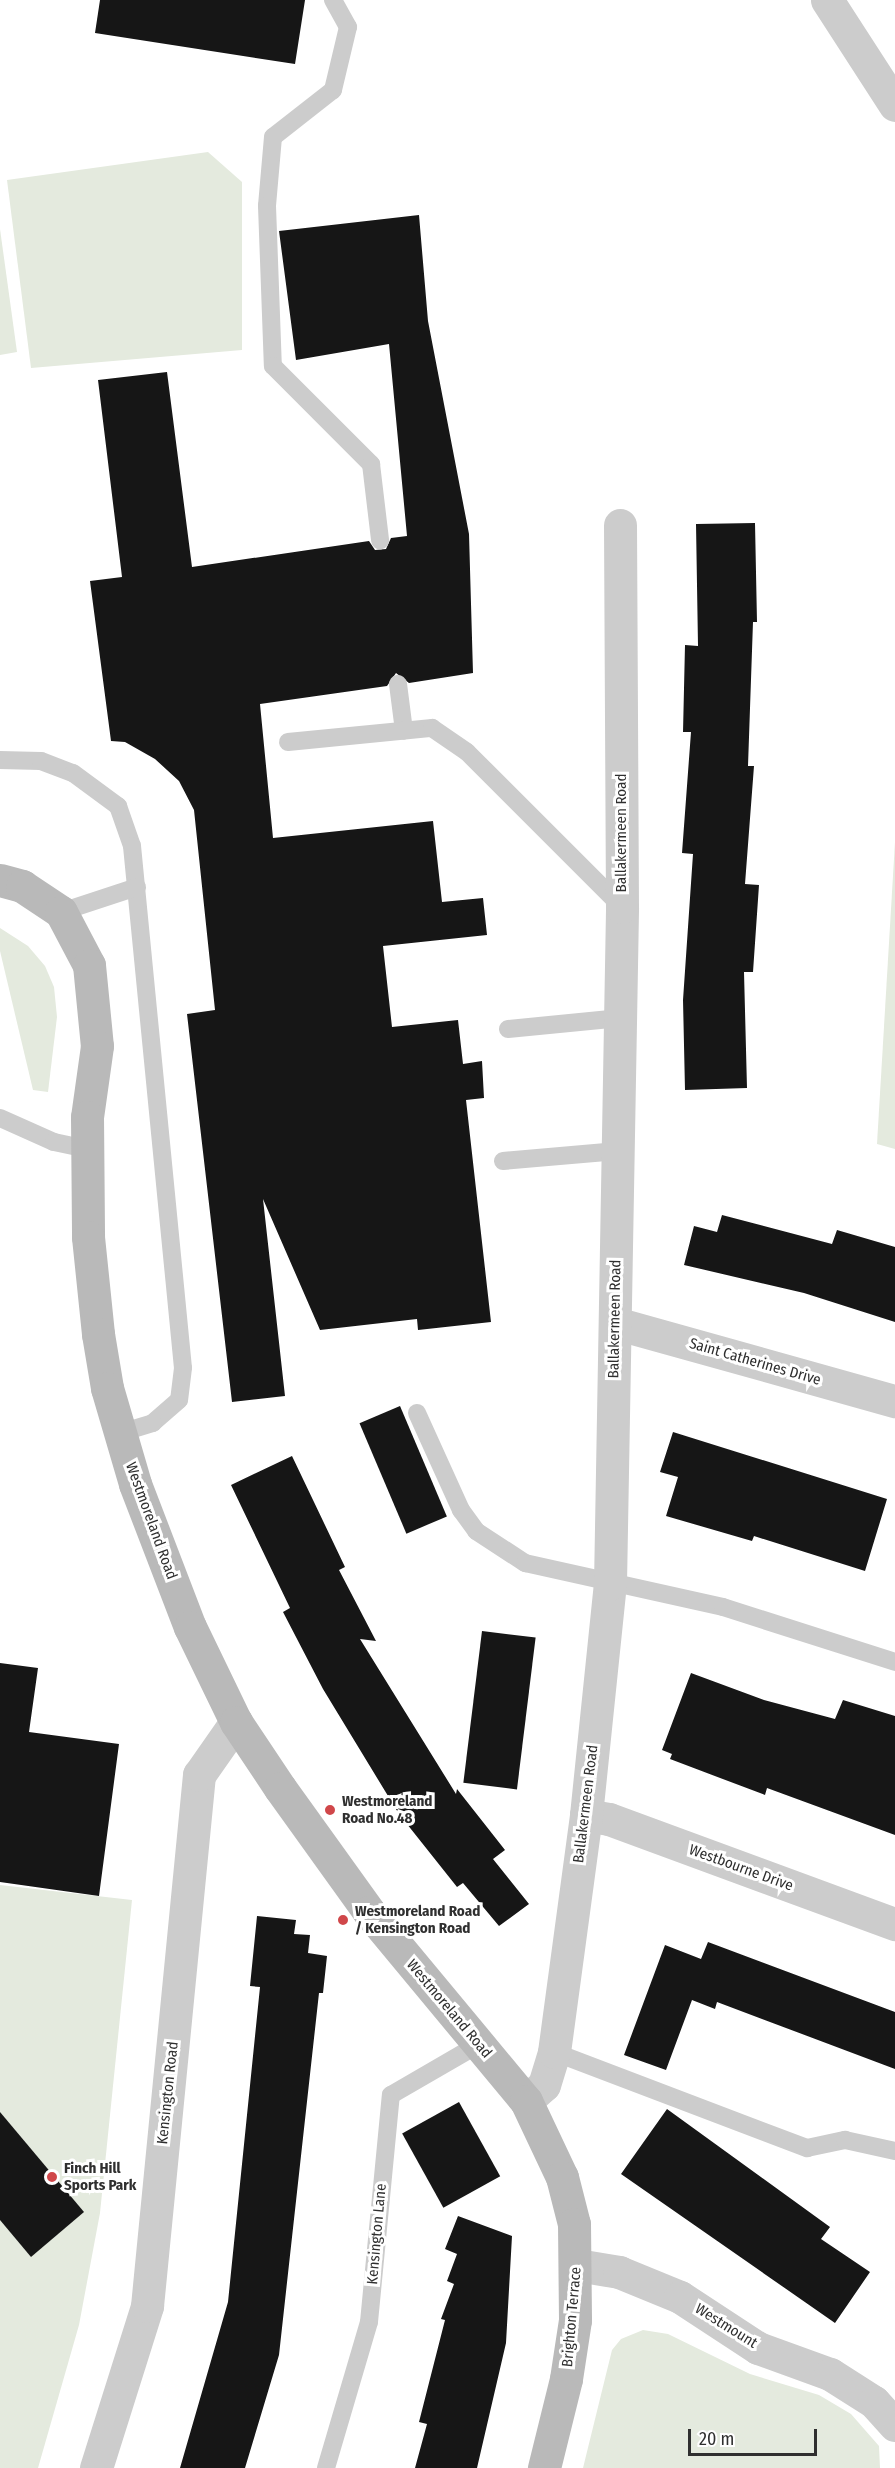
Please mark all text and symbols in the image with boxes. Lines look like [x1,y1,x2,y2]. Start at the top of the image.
street label: Ballakermeen Road [613,774,631,892]
street label: Ballakermeen Road [605,1259,625,1379]
street label: Saint Catherines Drive [687,1335,823,1389]
street label: Westmoreland Road [121,1460,181,1582]
street label: Ballakermeen Road [570,1744,602,1864]
place label: Westmoreland Road No.48 [342,1792,433,1827]
marker: Westmoreland Road No.48 [323,1803,337,1817]
street label: Westbourne Drive [687,1841,795,1895]
place label: Westmoreland Road / Kensington Road [355,1902,480,1937]
marker: Westmoreland Road / Kensington Road [336,1913,350,1927]
street label: Westmoreland Road [402,1956,496,2062]
street label: Kensington Road [154,2041,182,2145]
place label: Finch Hill Sports Park [64,2159,136,2194]
marker: Finch Hill Sports Park [45,2170,59,2184]
street label: Kensington Lane [364,2183,390,2285]
street label: Brighton Terrace [559,2266,585,2368]
street label: Westmount [692,2300,760,2352]
scale bar [691,2417,820,2455]
text: 20 m [699,2428,734,2450]

